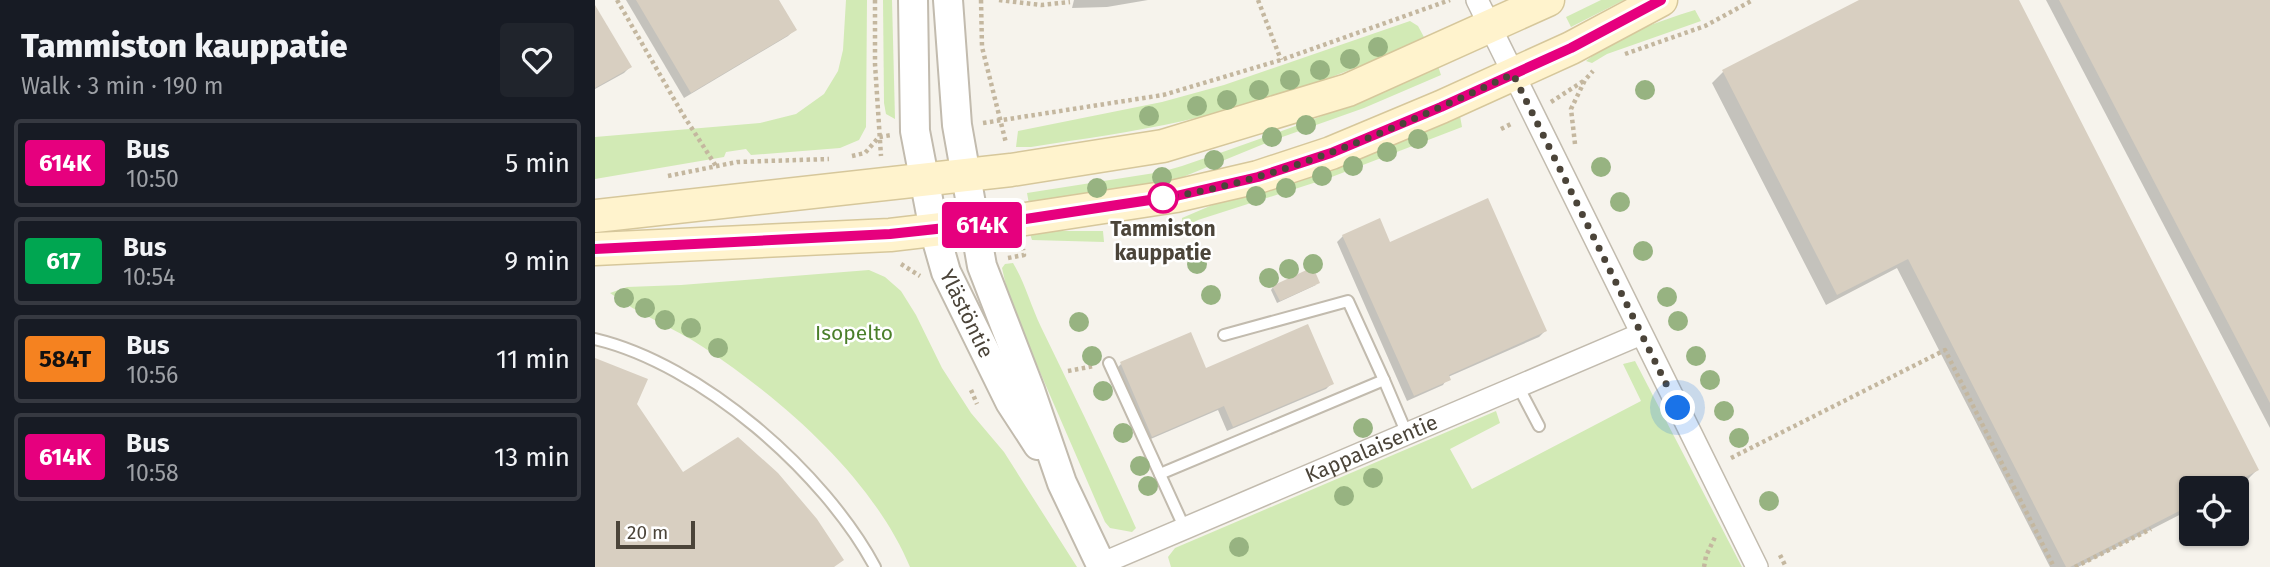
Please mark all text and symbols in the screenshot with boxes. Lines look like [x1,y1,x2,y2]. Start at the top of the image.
button: heart [500,23,574,97]
text: Tammiston kauppatie [21,26,348,66]
text: Walk · 3 min · 190 m [21,72,223,100]
text: Bus [126,134,170,165]
text: 5 min [505,148,570,179]
text: 614K [39,149,91,177]
text: 10:50 [126,165,179,193]
marker: Tammiston kauppatie [1148,183,1178,213]
line badge: 614K [933,202,1031,248]
text: 614K [956,211,1008,239]
place label: Tammiston kauppatie [1110,216,1216,266]
text: Bus [123,232,166,263]
text: 9 min [505,246,570,277]
text: 617 [46,247,81,275]
text: 10:54 [123,263,175,291]
street label: Ylästöntie [934,265,999,362]
park label: Isopelto [815,320,893,346]
text: Bus [126,330,170,361]
text: 11 min [496,344,570,375]
text: 584T [39,345,91,373]
text: 10:56 [126,361,178,389]
your location [1660,390,1695,425]
street label: Kappalaisentie [1301,409,1442,489]
text: Bus [126,428,170,459]
text: 13 min [494,442,570,473]
text: 614K [39,443,91,471]
text: 10:58 [126,459,179,487]
map controls [2179,476,2249,546]
button: locate [2179,476,2249,546]
scale bar [616,518,695,550]
text: 20 m [627,521,668,544]

